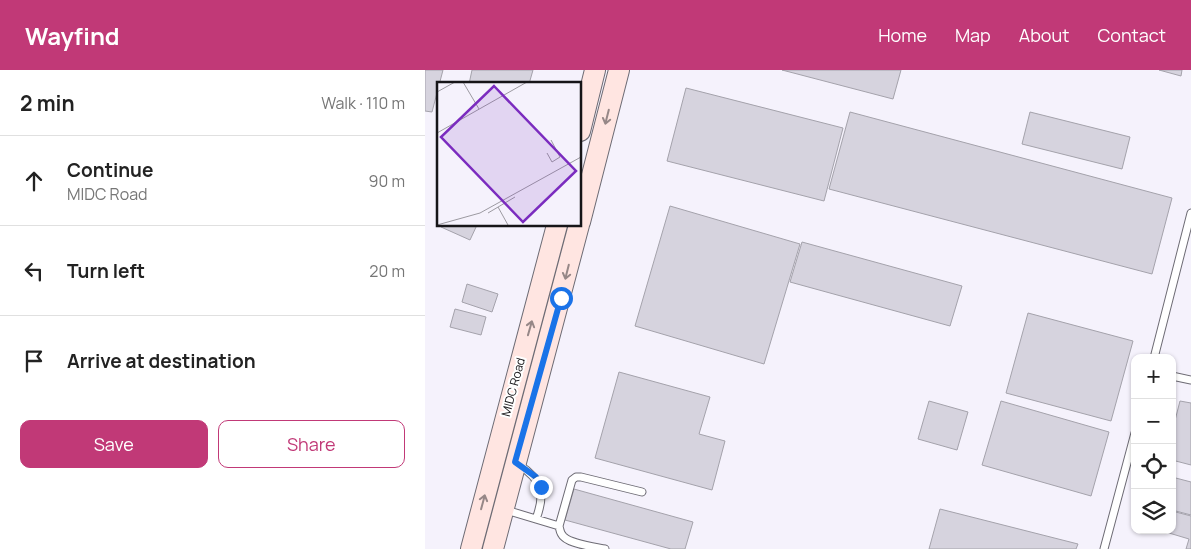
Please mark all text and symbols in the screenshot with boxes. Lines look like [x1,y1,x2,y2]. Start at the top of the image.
text: Wayfind [25,19,120,52]
text: Home [878,23,927,47]
text: Map [955,23,991,47]
text: About [1019,23,1069,47]
text: Contact [1097,23,1166,47]
inset map [437,82,581,226]
text: 2 min [20,89,75,117]
text: Walk · 110 m [321,92,405,114]
one-way arrow [602,109,611,125]
text: Continue [67,157,153,183]
icon: ahead [20,167,48,195]
text: 90 m [369,170,405,192]
text: MIDC Road [67,183,148,205]
icon: left [20,257,48,285]
text: Turn left [67,258,145,284]
text: 20 m [369,260,405,282]
one-way arrow [562,264,571,280]
route start [550,287,573,310]
one-way arrow [525,320,535,336]
icon: arrive [20,347,48,375]
text: Arrive at destination [67,348,256,374]
map controls [1131,354,1176,534]
button: + [1131,354,1176,399]
street label: MIDC Road [497,356,529,418]
button: − [1131,399,1176,444]
button: Save [20,420,208,468]
button: Share [218,420,405,468]
button: locate [1131,444,1176,489]
route end [530,476,553,499]
button: layers [1131,489,1176,534]
one-way arrow [479,494,488,510]

